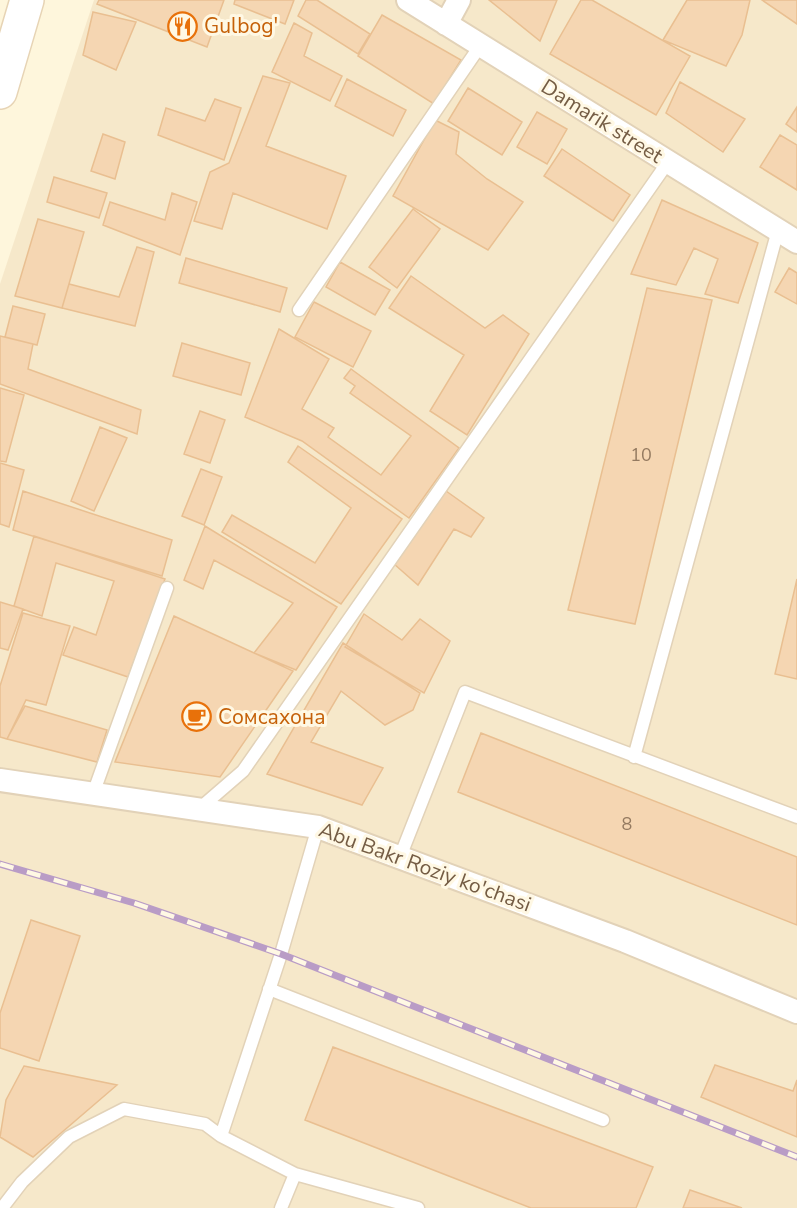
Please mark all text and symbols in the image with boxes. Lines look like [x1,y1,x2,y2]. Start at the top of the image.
restaurant icon: Gulbog' [167,10,199,42]
place label: Gulbog' [204,12,278,40]
street label: Damarik street [536,72,669,170]
house number: 10 [630,443,652,467]
cafe icon: Сомсахона [181,701,213,733]
place label: Сомсахона [218,703,325,731]
house number: 8 [622,812,632,836]
street label: Abu Bakr Roziy ko'chasi [315,816,535,918]

